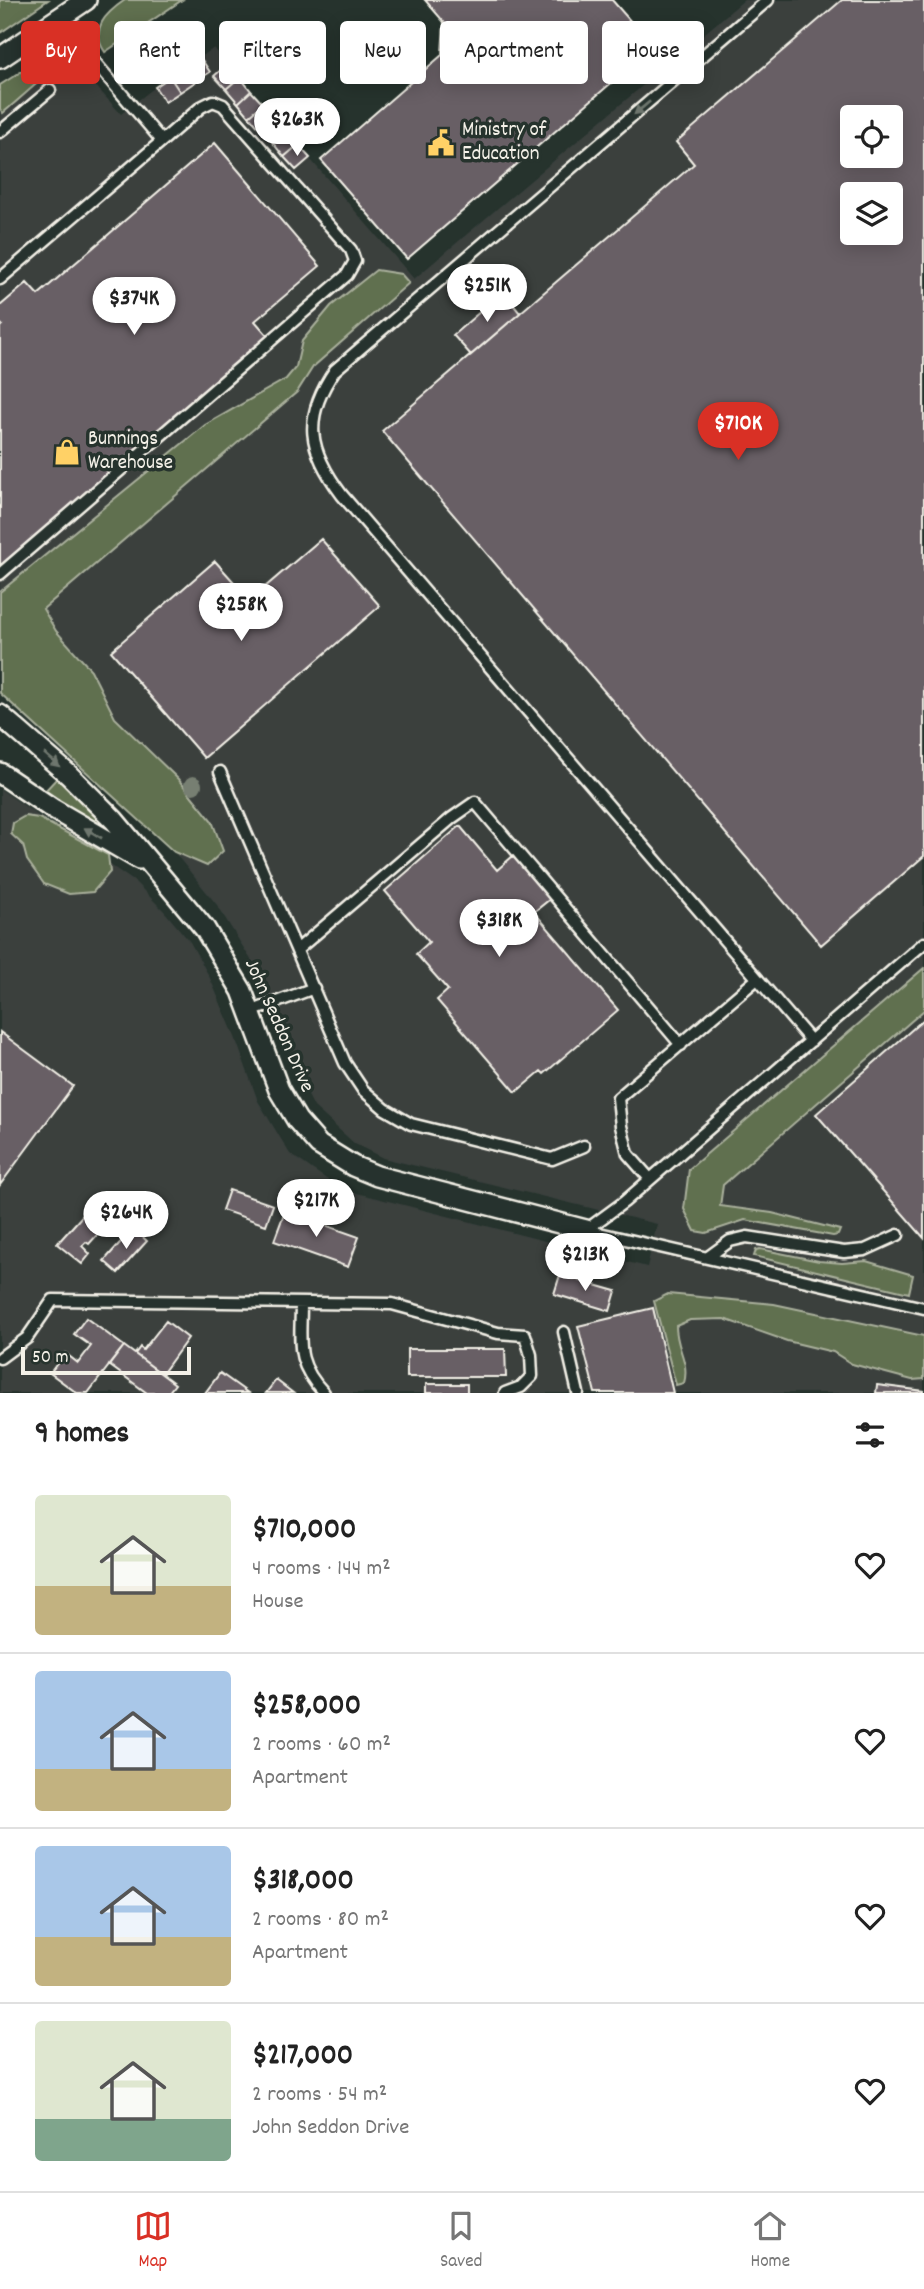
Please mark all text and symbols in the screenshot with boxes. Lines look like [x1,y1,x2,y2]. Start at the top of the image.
chip: Buy [21,21,100,84]
chip: Rent [114,21,205,84]
chip: Filters [219,21,326,84]
chip: New [340,21,426,84]
chip: Apartment [440,21,588,84]
chip: House [602,21,704,84]
pin: $263K [248,99,346,158]
one-way arrow [633,100,650,115]
text: $263K [270,104,324,137]
map controls [840,105,903,245]
button: locate [840,105,903,168]
place label: Ministry of Education [462,116,547,170]
public building icon: Ministry of Education [426,128,456,158]
button: layers [840,182,903,245]
pin: $251K [438,264,536,324]
text: $251K [463,270,511,303]
pin: $374K [85,278,183,337]
text: $374K [109,283,159,316]
pin: $710K [689,402,787,462]
text: $710K [714,408,762,441]
place label: Bunnings Warehouse [88,425,173,479]
shop icon: Bunnings Warehouse [52,437,82,467]
pin: $258K [192,584,290,643]
text: $258K [215,589,267,622]
one-way arrow [43,752,60,767]
one-way arrow [84,826,103,839]
pin: $318K [450,900,548,959]
text: $318K [476,905,522,938]
street label: John Seddon Drive [235,954,321,1098]
pin: $217K [267,1180,365,1239]
text: $217K [293,1185,339,1218]
pin: $264K [77,1192,175,1251]
text: $264K [99,1197,153,1230]
pin: $213K [536,1234,634,1293]
text: $213K [561,1239,609,1272]
scale bar [21,1344,191,1376]
text: 50 m [32,1345,69,1372]
text: 9 homes [35,1414,129,1457]
icon: filters [851,1416,889,1454]
text: $710,000 [252,1510,356,1553]
icon: home [91,1523,175,1607]
icon: heart [851,1546,889,1584]
text: 4 rooms · 144 m² [252,1553,391,1586]
text: House [252,1586,304,1619]
text: $258,000 [252,1686,361,1729]
icon: home [91,1699,175,1783]
icon: heart [851,1722,889,1760]
text: 2 rooms · 60 m² [252,1729,391,1762]
text: Apartment [252,1762,348,1795]
text: $318,000 [252,1861,354,1904]
icon: home [91,1874,175,1958]
icon: heart [851,1897,889,1935]
text: 2 rooms · 80 m² [252,1904,389,1937]
text: Apartment [252,1937,348,1970]
text: $217,000 [252,2036,353,2079]
icon: home [91,2049,175,2133]
icon: heart [851,2072,889,2110]
text: 2 rooms · 54 m² [252,2079,387,2112]
text: John Seddon Drive [252,2112,409,2145]
tab: Map [134,2207,172,2276]
tab: Saved [440,2207,482,2276]
tab: Home [750,2207,790,2276]

